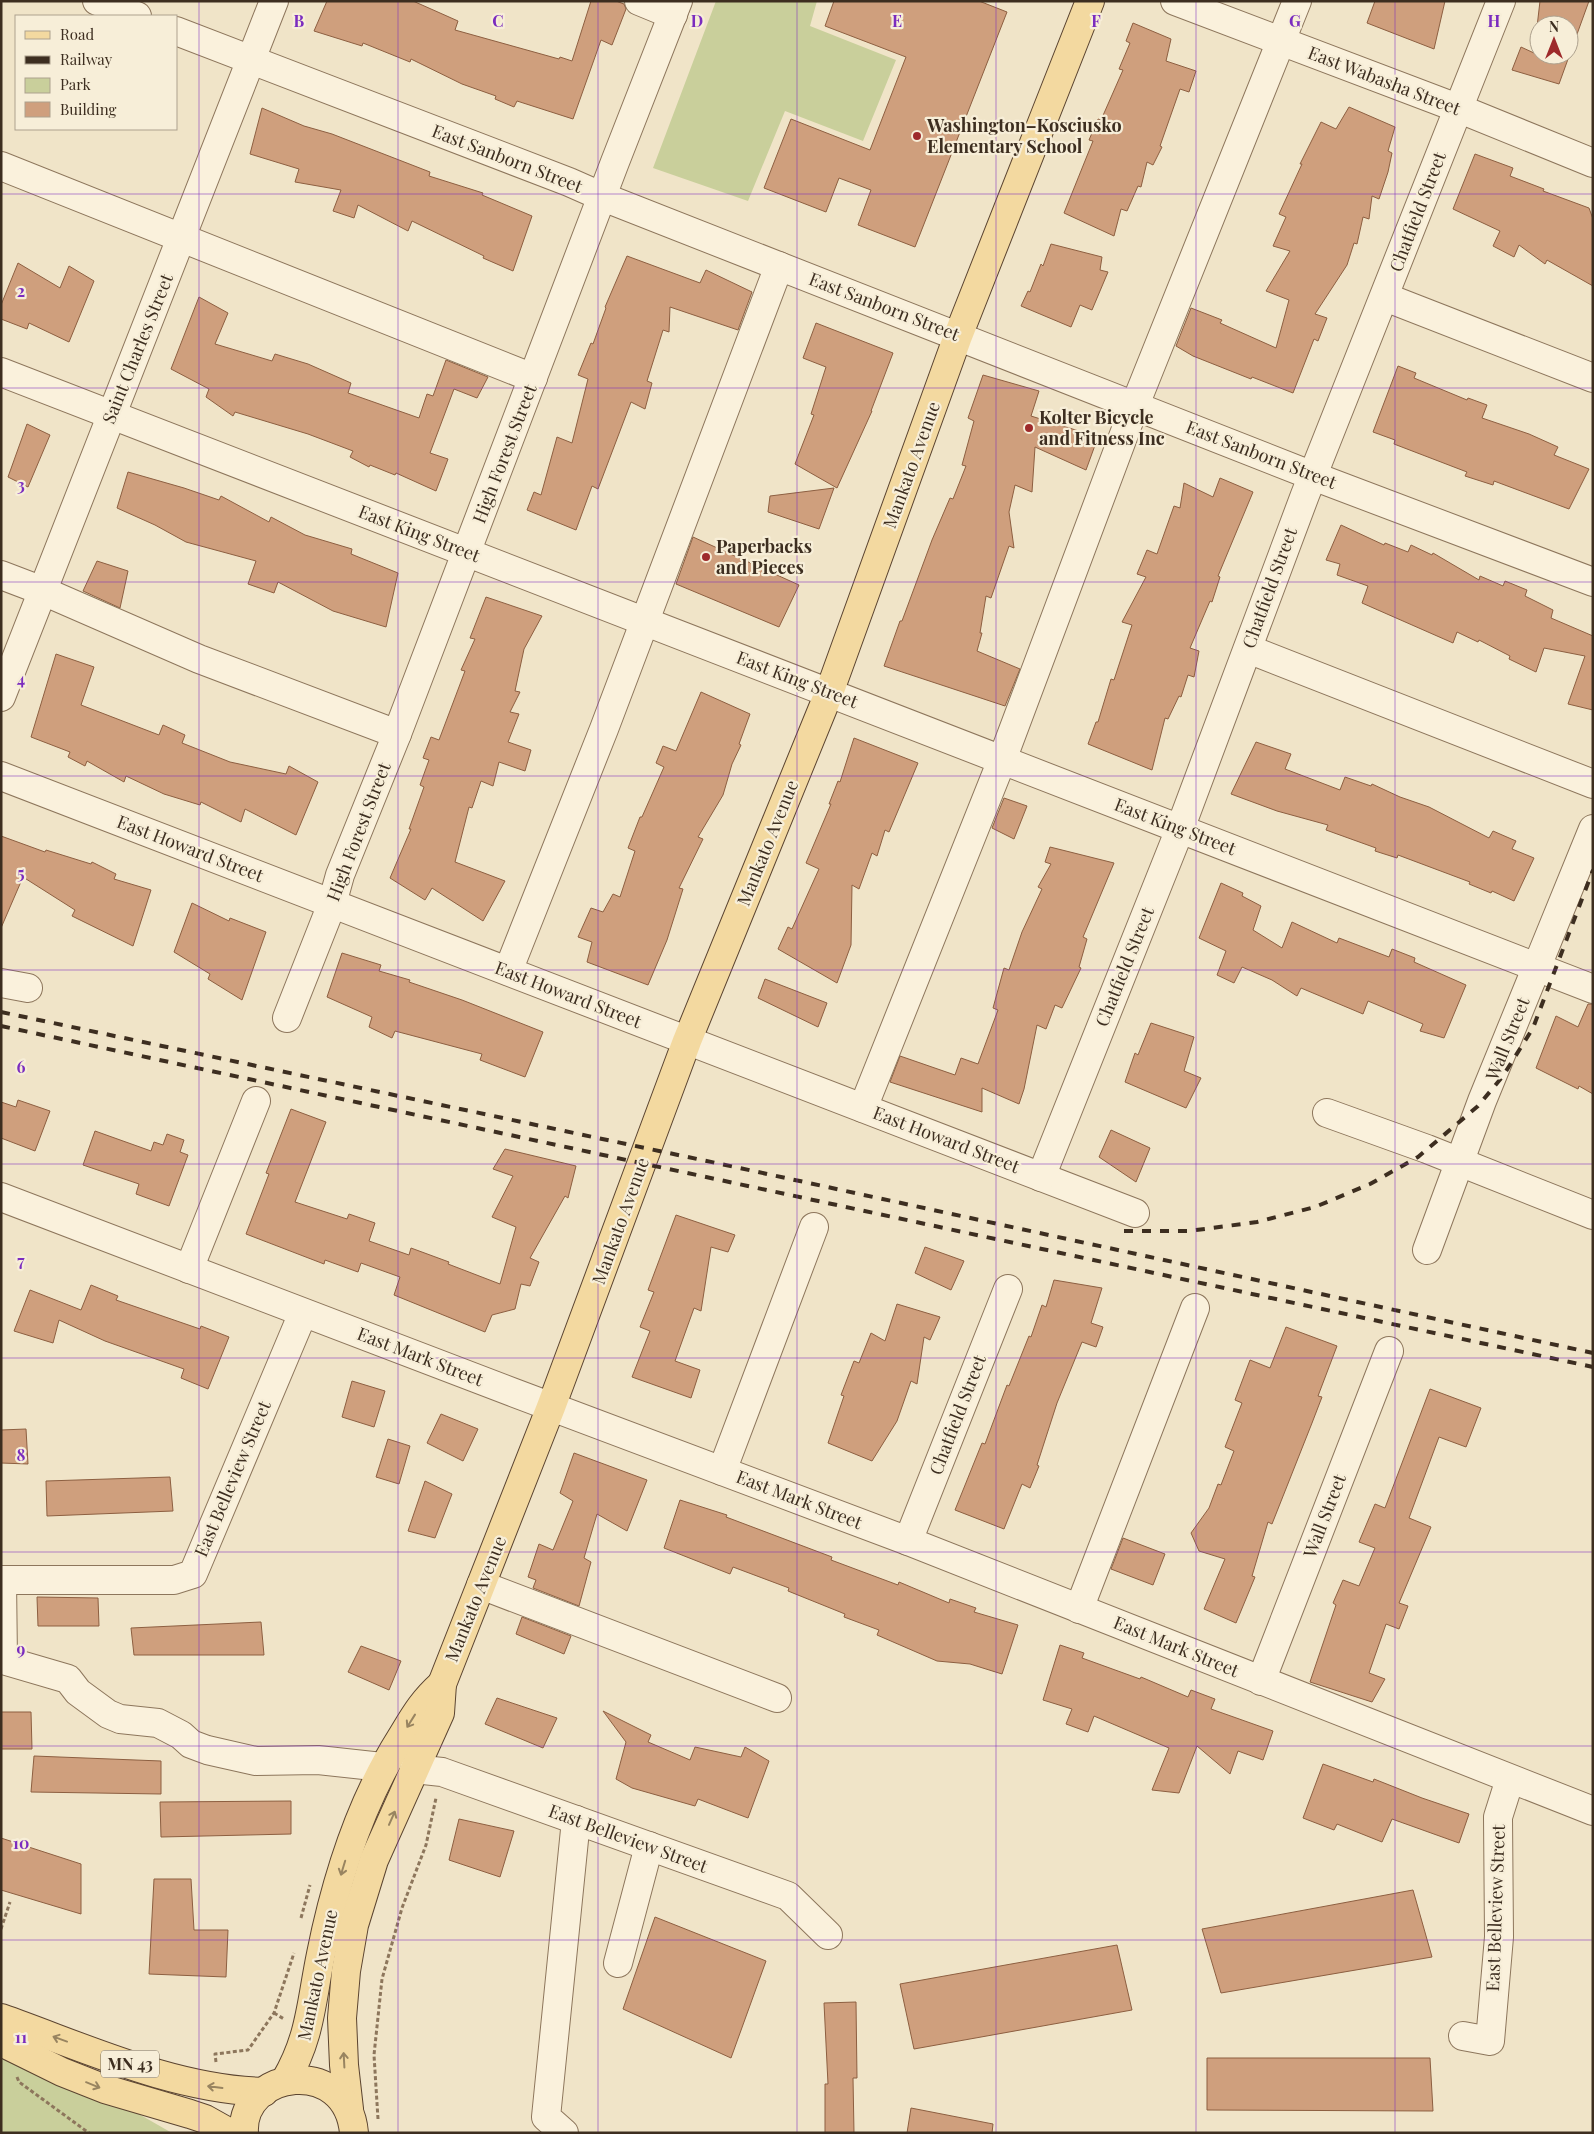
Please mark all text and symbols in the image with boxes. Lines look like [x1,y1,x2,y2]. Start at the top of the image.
text: B [294,10,305,31]
text: C [492,10,504,31]
text: D [691,10,703,31]
text: E [892,10,902,31]
text: F [1091,10,1101,31]
text: G [1289,10,1301,31]
text: H [1488,10,1501,31]
legend [15,15,178,130]
north arrow [1529,15,1579,65]
text: N [1549,17,1559,36]
text: Road [60,24,94,44]
street label: East Wabasha Street [1305,40,1465,120]
text: Railway [60,49,113,69]
text: Park [60,74,92,94]
text: Building [60,99,117,119]
place label: Washington–Kosciusko Elementary School [926,113,1122,158]
street label: East Sanborn Street [429,118,587,198]
marker: Washington–Kosciusko Elementary School [911,130,923,142]
street label: Chatfield Street [1383,148,1451,275]
street label: East Sanborn Street [806,266,964,346]
street label: Saint Charles Street [96,269,178,427]
text: 2 [17,280,25,301]
street label: High Forest Street [467,380,542,526]
street label: Mankato Avenue [877,398,945,531]
place label: Kolter Bicycle and Fitness Inc [1039,405,1165,450]
street label: East Sanborn Street [1183,414,1341,494]
marker: Kolter Bicycle and Fitness Inc [1023,422,1035,434]
text: 3 [17,474,25,495]
street label: East King Street [355,499,484,568]
street label: Chatfield Street [1236,523,1302,651]
place label: Paperbacks and Pieces [716,534,812,579]
marker: Paperbacks and Pieces [700,551,712,563]
street label: East King Street [733,645,862,714]
text: 4 [17,668,25,689]
street label: High Forest Street [321,758,396,904]
street label: Mankato Avenue [731,776,803,909]
street label: East King Street [1111,792,1240,861]
street label: East Howard Street [114,809,268,887]
text: 5 [17,862,25,883]
street label: Chatfield Street [1089,903,1159,1030]
street label: East Howard Street [492,955,646,1033]
street label: Wall Street [1479,993,1535,1085]
text: 6 [17,1056,26,1077]
street label: East Howard Street [870,1100,1024,1178]
street label: Mankato Avenue [586,1154,654,1287]
text: 7 [17,1250,25,1271]
street label: East Mark Street [354,1321,487,1391]
street label: Chatfield Street [923,1351,991,1478]
street label: East Belleview Street [188,1396,276,1560]
text: 8 [17,1444,26,1465]
street label: East Mark Street [733,1464,866,1534]
street label: Wall Street [1297,1470,1351,1562]
street label: Mankato Avenue [439,1532,511,1665]
street label: East Mark Street [1110,1610,1243,1682]
text: 9 [17,1638,26,1659]
one-way arrow [405,1714,415,1728]
street label: East Belleview Street [546,1798,712,1878]
one-way arrow [388,1811,397,1826]
street label: East Belleview Street [1480,1823,1510,1992]
text: 10 [13,1832,29,1853]
one-way arrow [338,1860,348,1876]
street label: Mankato Avenue [291,1907,343,2043]
text: 11 [15,2026,27,2047]
one-way arrow [53,2034,68,2043]
road number: MN 43 [101,2050,159,2078]
one-way arrow [339,2053,349,2069]
one-way arrow [85,2080,100,2090]
one-way arrow [207,2082,223,2092]

